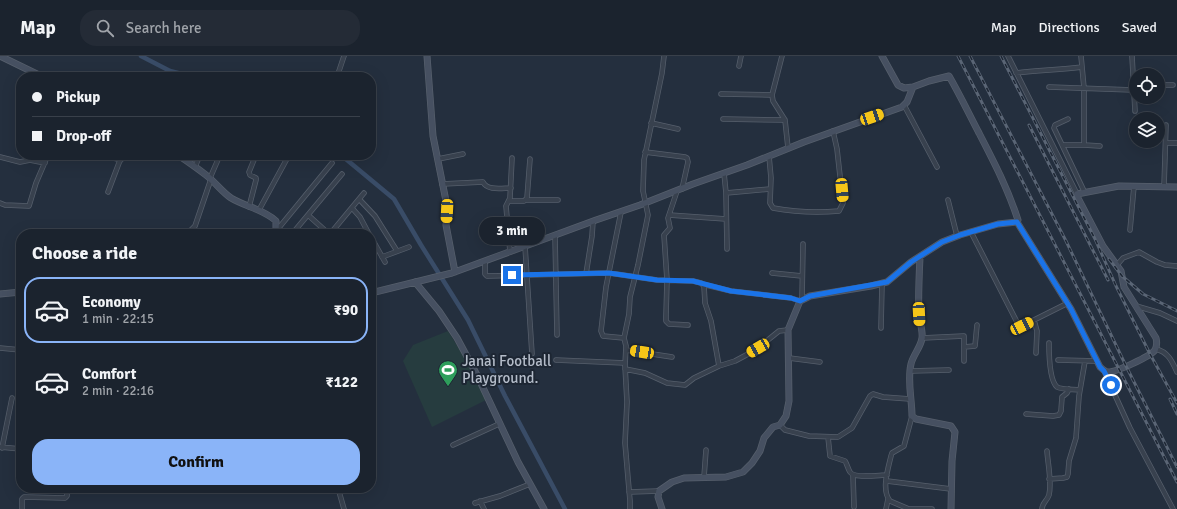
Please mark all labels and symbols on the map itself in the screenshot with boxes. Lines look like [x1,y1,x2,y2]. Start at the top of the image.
car [859,107,885,127]
car [835,178,849,202]
car [440,199,454,223]
callout: 3 min [479,217,545,245]
route end [503,266,521,284]
car [912,302,926,326]
car [1009,315,1035,337]
car [745,337,771,359]
car [629,344,655,360]
place label: Janai Football Playground. [462,352,551,387]
sports icon: Janai Football Playground. [437,359,459,387]
route start [1102,376,1120,394]

